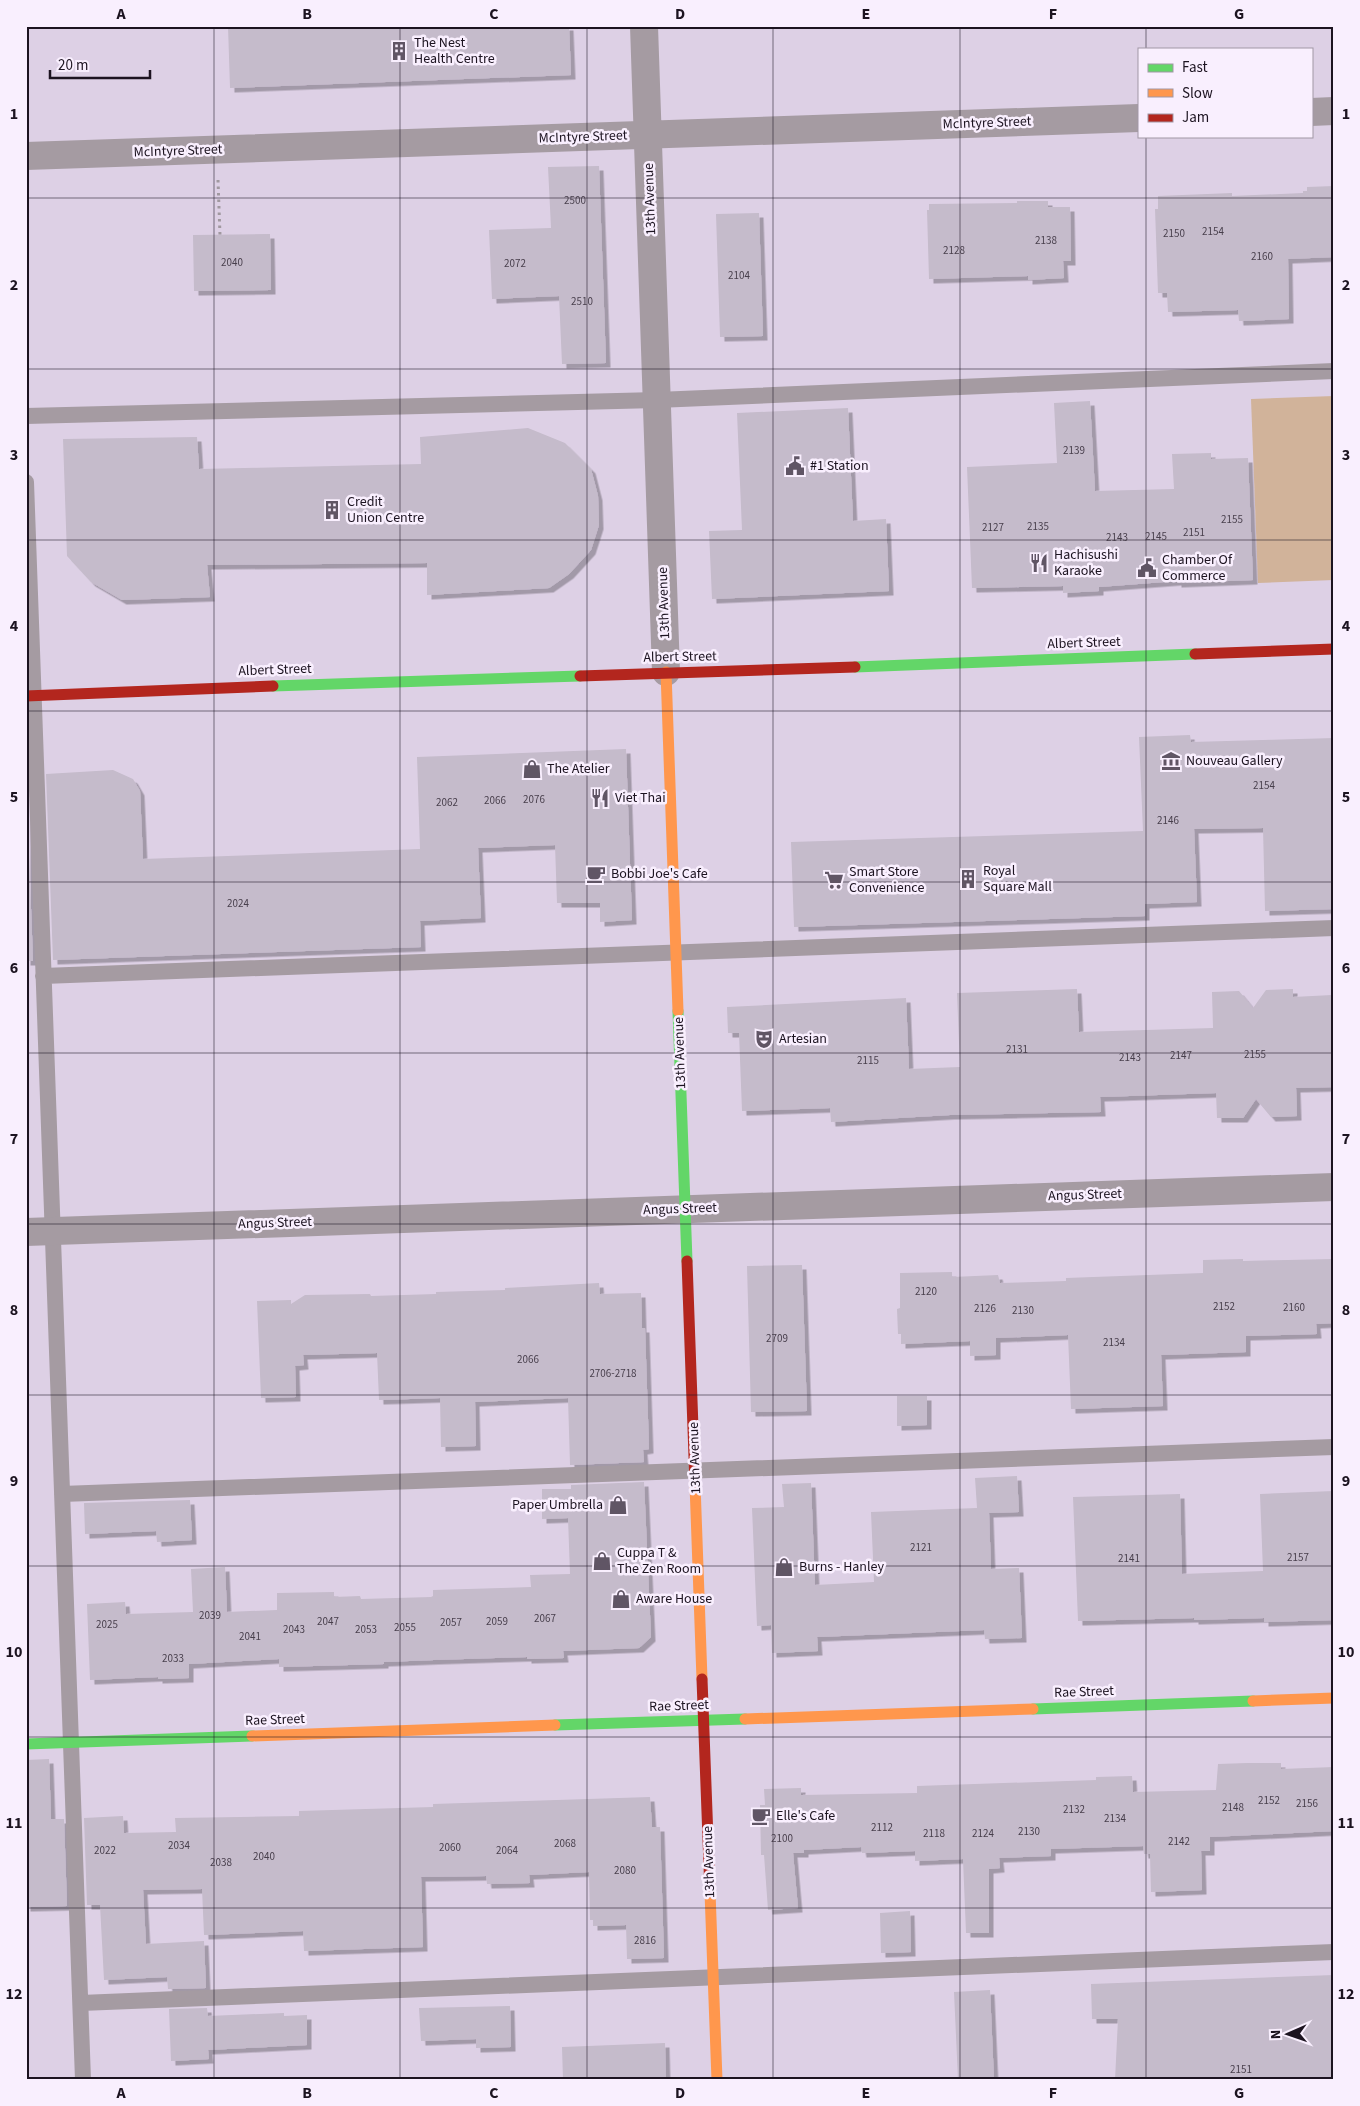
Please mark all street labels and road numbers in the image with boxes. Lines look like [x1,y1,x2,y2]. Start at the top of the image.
street label: McIntyre Street [942,111,1032,135]
street label: McIntyre Street [538,125,628,149]
street label: McIntyre Street [133,139,223,163]
street label: 13th Avenue [639,163,661,235]
street label: 13th Avenue [653,567,675,639]
street label: Albert Street [1047,632,1121,654]
street label: Albert Street [643,646,717,668]
street label: Albert Street [238,659,312,681]
street label: 13th Avenue [669,1017,691,1089]
street label: Angus Street [1048,1184,1122,1206]
street label: Angus Street [643,1198,717,1220]
street label: Angus Street [238,1212,312,1234]
street label: 13th Avenue [684,1422,706,1494]
street label: Rae Street [1054,1681,1114,1703]
street label: Rae Street [649,1695,709,1717]
street label: Rae Street [245,1709,305,1731]
street label: 13th Avenue [698,1826,720,1898]

